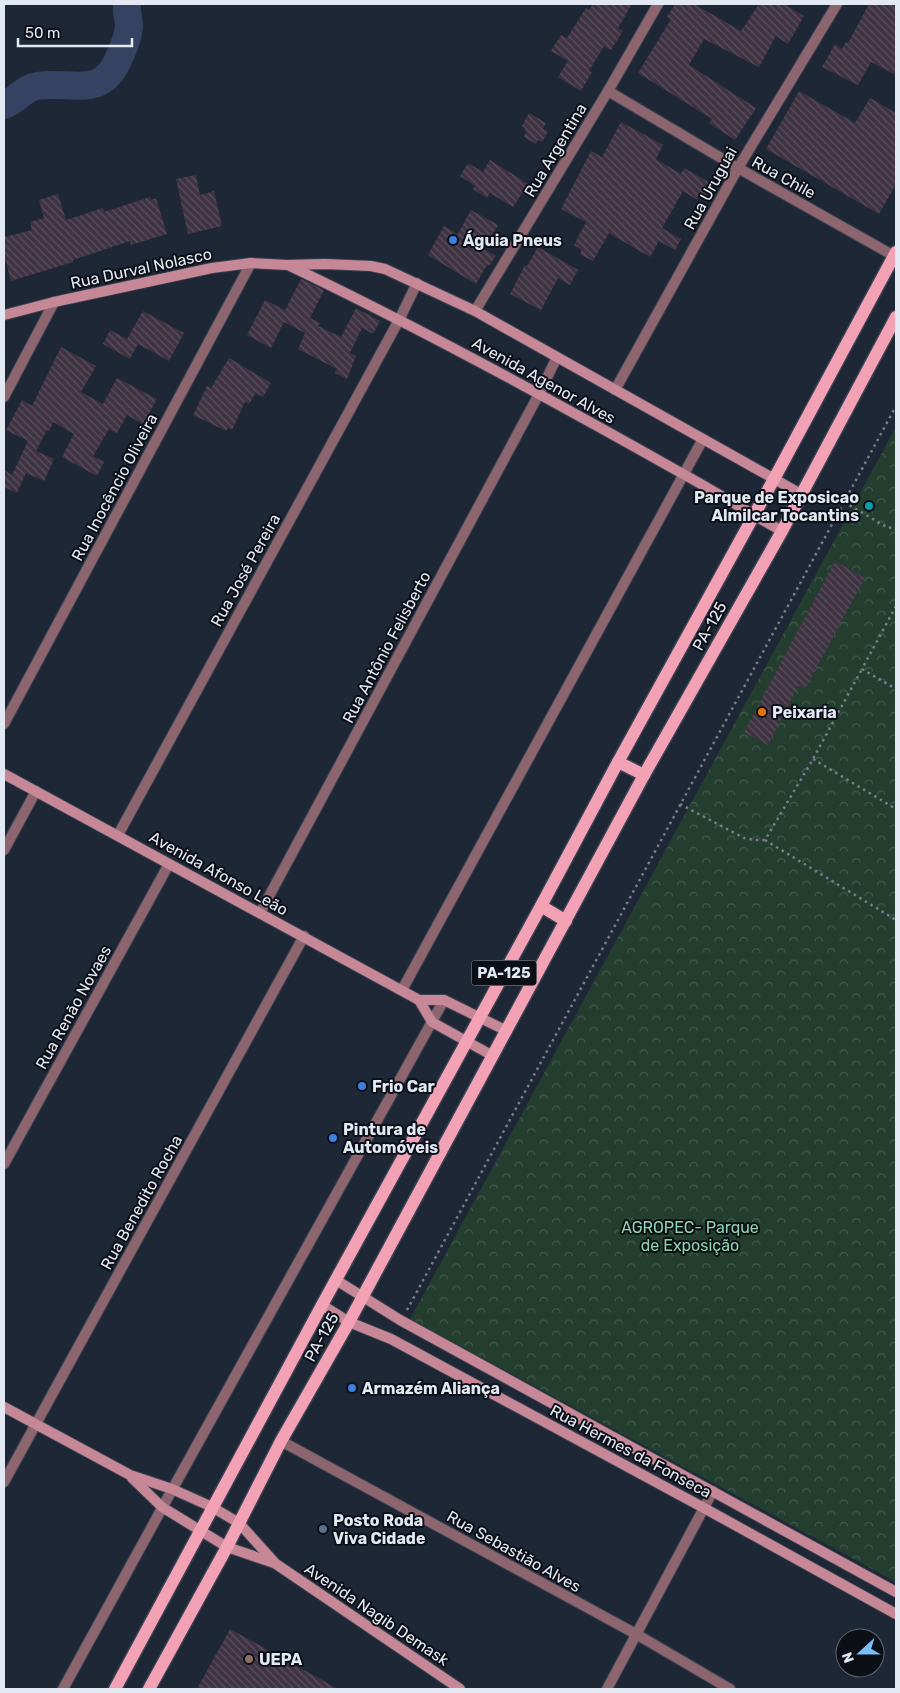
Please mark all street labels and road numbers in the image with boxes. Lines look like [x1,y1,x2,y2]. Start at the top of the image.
street label: Rua Argentina [520,100,591,201]
street label: Rua Uruguai [680,144,741,233]
street label: Rua Chile [749,152,819,203]
street label: Rua Durval Nolasco [69,244,213,293]
street label: Avenida Agenor Alves [469,333,619,428]
street label: Rua Inocêncio Oliveira [68,410,161,564]
street label: Rua José Pereira [207,511,284,630]
street label: Rua Antônio Felisberto [338,568,434,726]
street label: PA-125 [688,599,731,654]
street label: Avenida Afonso Leão [146,827,291,919]
street label: Rua Renão Novaes [32,942,115,1072]
road number: PA-125 [472,960,536,986]
street label: Rua Benedito Rocha [97,1132,186,1273]
street label: PA-125 [300,1310,343,1365]
street label: Rua Hermes da Fonseca [547,1401,715,1502]
street label: Rua Sebastião Alves [443,1507,584,1596]
street label: Avenida Nagib Demask [301,1559,453,1670]

